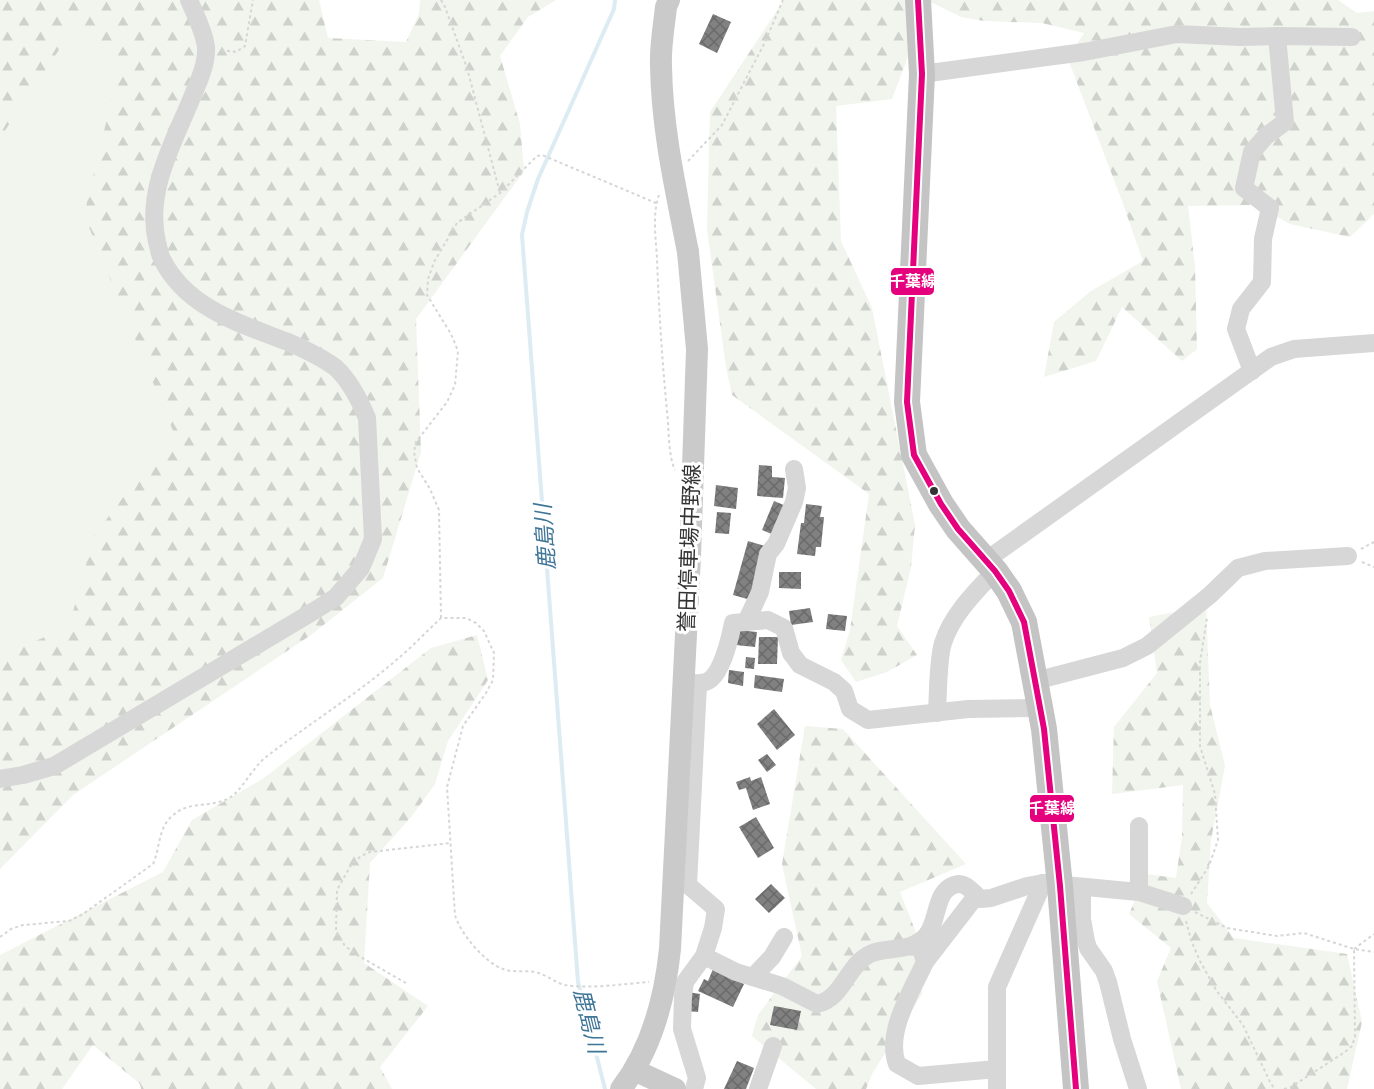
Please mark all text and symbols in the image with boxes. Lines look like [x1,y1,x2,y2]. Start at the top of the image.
line badge: 千葉線 [890,267,935,296]
text: 千葉線 [889,272,937,291]
street label: 誉田停車場中野線 [674,464,704,632]
unlabelled marker [928,485,940,497]
water label: 鹿島川 [529,501,561,571]
line badge: 千葉線 [1029,794,1075,823]
text: 千葉線 [1028,799,1076,818]
water label: 鹿島川 [568,986,611,1058]

